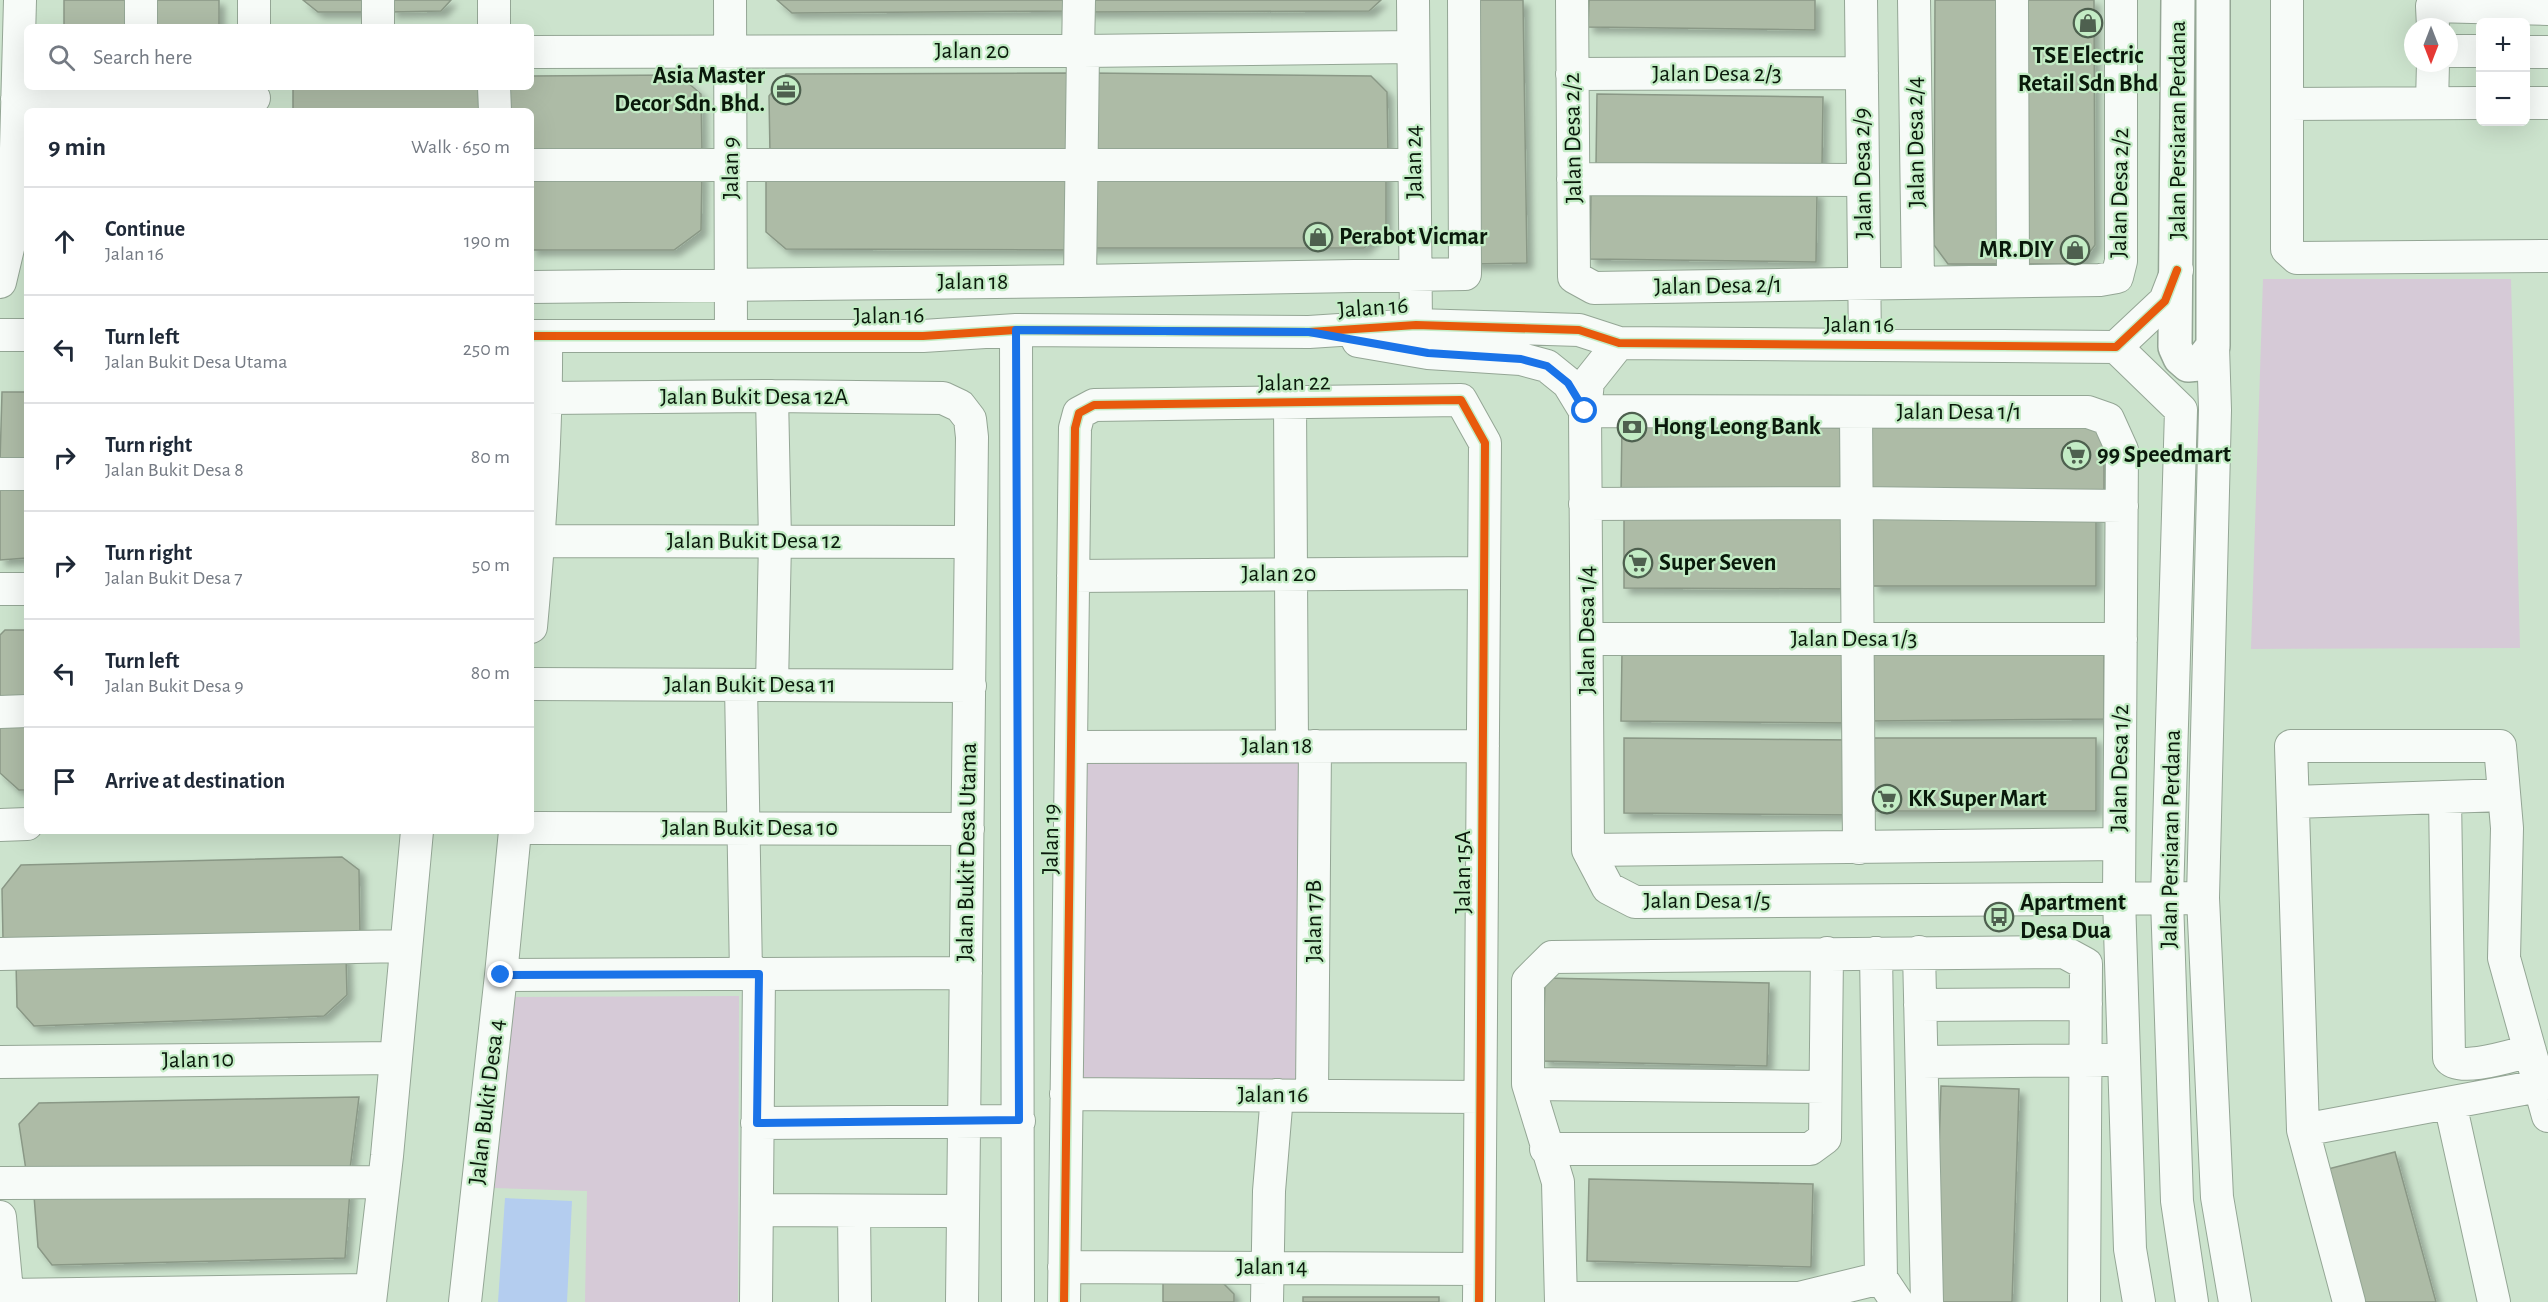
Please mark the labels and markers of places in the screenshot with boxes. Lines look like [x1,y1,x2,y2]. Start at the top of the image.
shop icon: TSE Electric Retail Sdn Bhd [2072,7,2104,39]
place label: TSE Electric Retail Sdn Bhd [2018,44,2159,96]
place label: Asia Master Decor Sdn. Bhd. [614,64,766,116]
office icon: Asia Master Decor Sdn. Bhd. [770,74,802,106]
shop icon: Perabot Vicmar [1302,221,1334,253]
place label: Perabot Vicmar [1339,225,1488,249]
shop icon: MR.DIY [2059,234,2091,266]
place label: MR.DIY [1979,238,2055,262]
bank icon: Hong Leong Bank [1616,411,1648,443]
place label: Hong Leong Bank [1653,415,1821,439]
supermarket icon: 99 Speedmart [2060,439,2092,471]
place label: 99 Speedmart [2097,443,2231,467]
supermarket icon: Super Seven [1622,547,1654,579]
place label: Super Seven [1659,551,1777,575]
supermarket icon: KK Super Mart [1871,783,1903,815]
place label: KK Super Mart [1908,787,2047,811]
place label: Apartment Desa Dua [2020,891,2126,943]
bus stop icon: Apartment Desa Dua [1983,901,2015,933]

